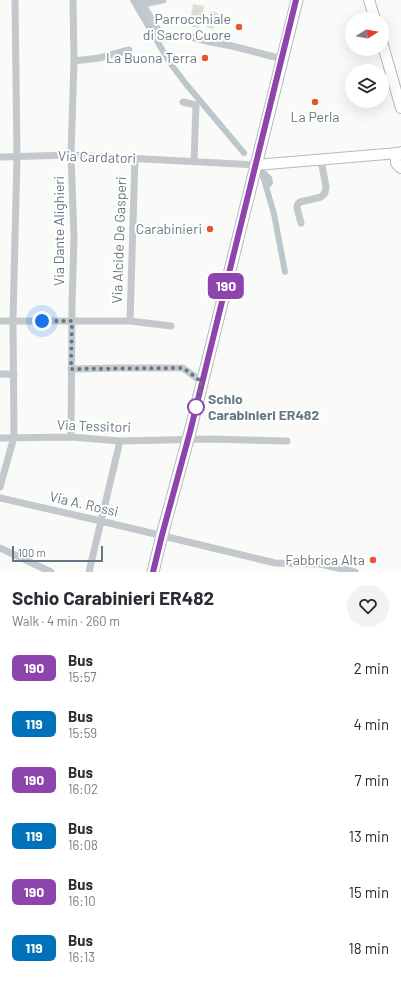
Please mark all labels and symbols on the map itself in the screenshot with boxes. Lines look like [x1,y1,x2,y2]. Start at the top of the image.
place label: Parrocchiale di Sacro Cuore [143,10,231,43]
north arrow [345,12,389,56]
marker: Parrocchiale di Sacro Cuore [234,22,244,32]
place label: La Buona Terra [106,49,197,66]
marker: La Buona Terra [200,53,210,63]
marker: La Perla [310,97,320,107]
place label: La Perla [291,108,339,125]
street label: Via Cardatori [58,147,136,166]
street label: Via Dante Alighieri [50,176,67,286]
street label: Via Alcide De Gasperi [108,176,129,304]
place label: Carabinieri [136,220,202,237]
marker: Carabinieri [205,224,215,234]
line badge: 190 [203,273,249,299]
your location [32,311,52,331]
place label: Schio Carabinieri ER482 [208,390,319,423]
marker: Schio Carabinieri ER482 [187,398,205,416]
street label: Via Tessitori [57,416,131,435]
street label: Via A. Rossi [48,487,120,520]
scale bar [12,544,103,563]
place label: Fabbrica Alta [285,551,365,568]
marker: Fabbrica Alta [368,555,378,565]

